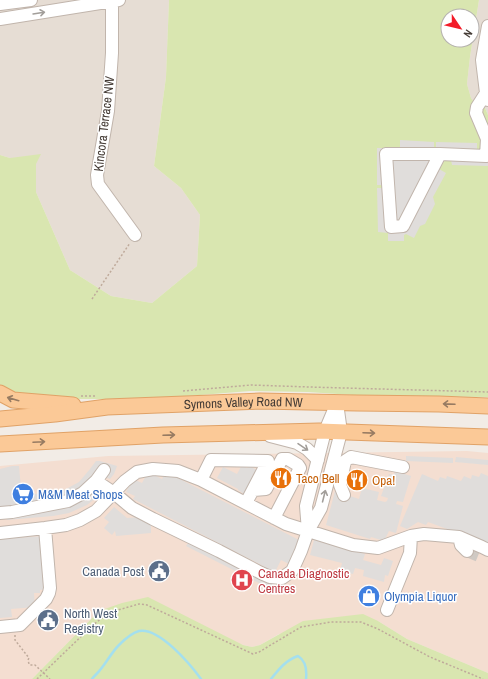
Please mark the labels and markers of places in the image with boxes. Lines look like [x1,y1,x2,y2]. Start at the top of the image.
restaurant icon: Taco Bell [268,465,294,491]
restaurant icon: Opa! [344,467,370,493]
place label: Taco Bell [296,470,339,487]
place label: Opa! [372,472,395,489]
supermarket icon: M&M Meat Shops [10,481,36,507]
place label: M&M Meat Shops [38,486,123,503]
public building icon: Canada Post [146,558,172,584]
place label: Canada Post [82,563,144,580]
place label: Canada Diagnostic Centres [258,565,349,597]
hospital icon: Canada Diagnostic Centres [229,567,255,593]
shop icon: Olympia Liquor [356,583,382,609]
place label: Olympia Liquor [384,588,457,605]
place label: North West Registry [64,605,117,637]
public building icon: North West Registry [35,607,61,633]

